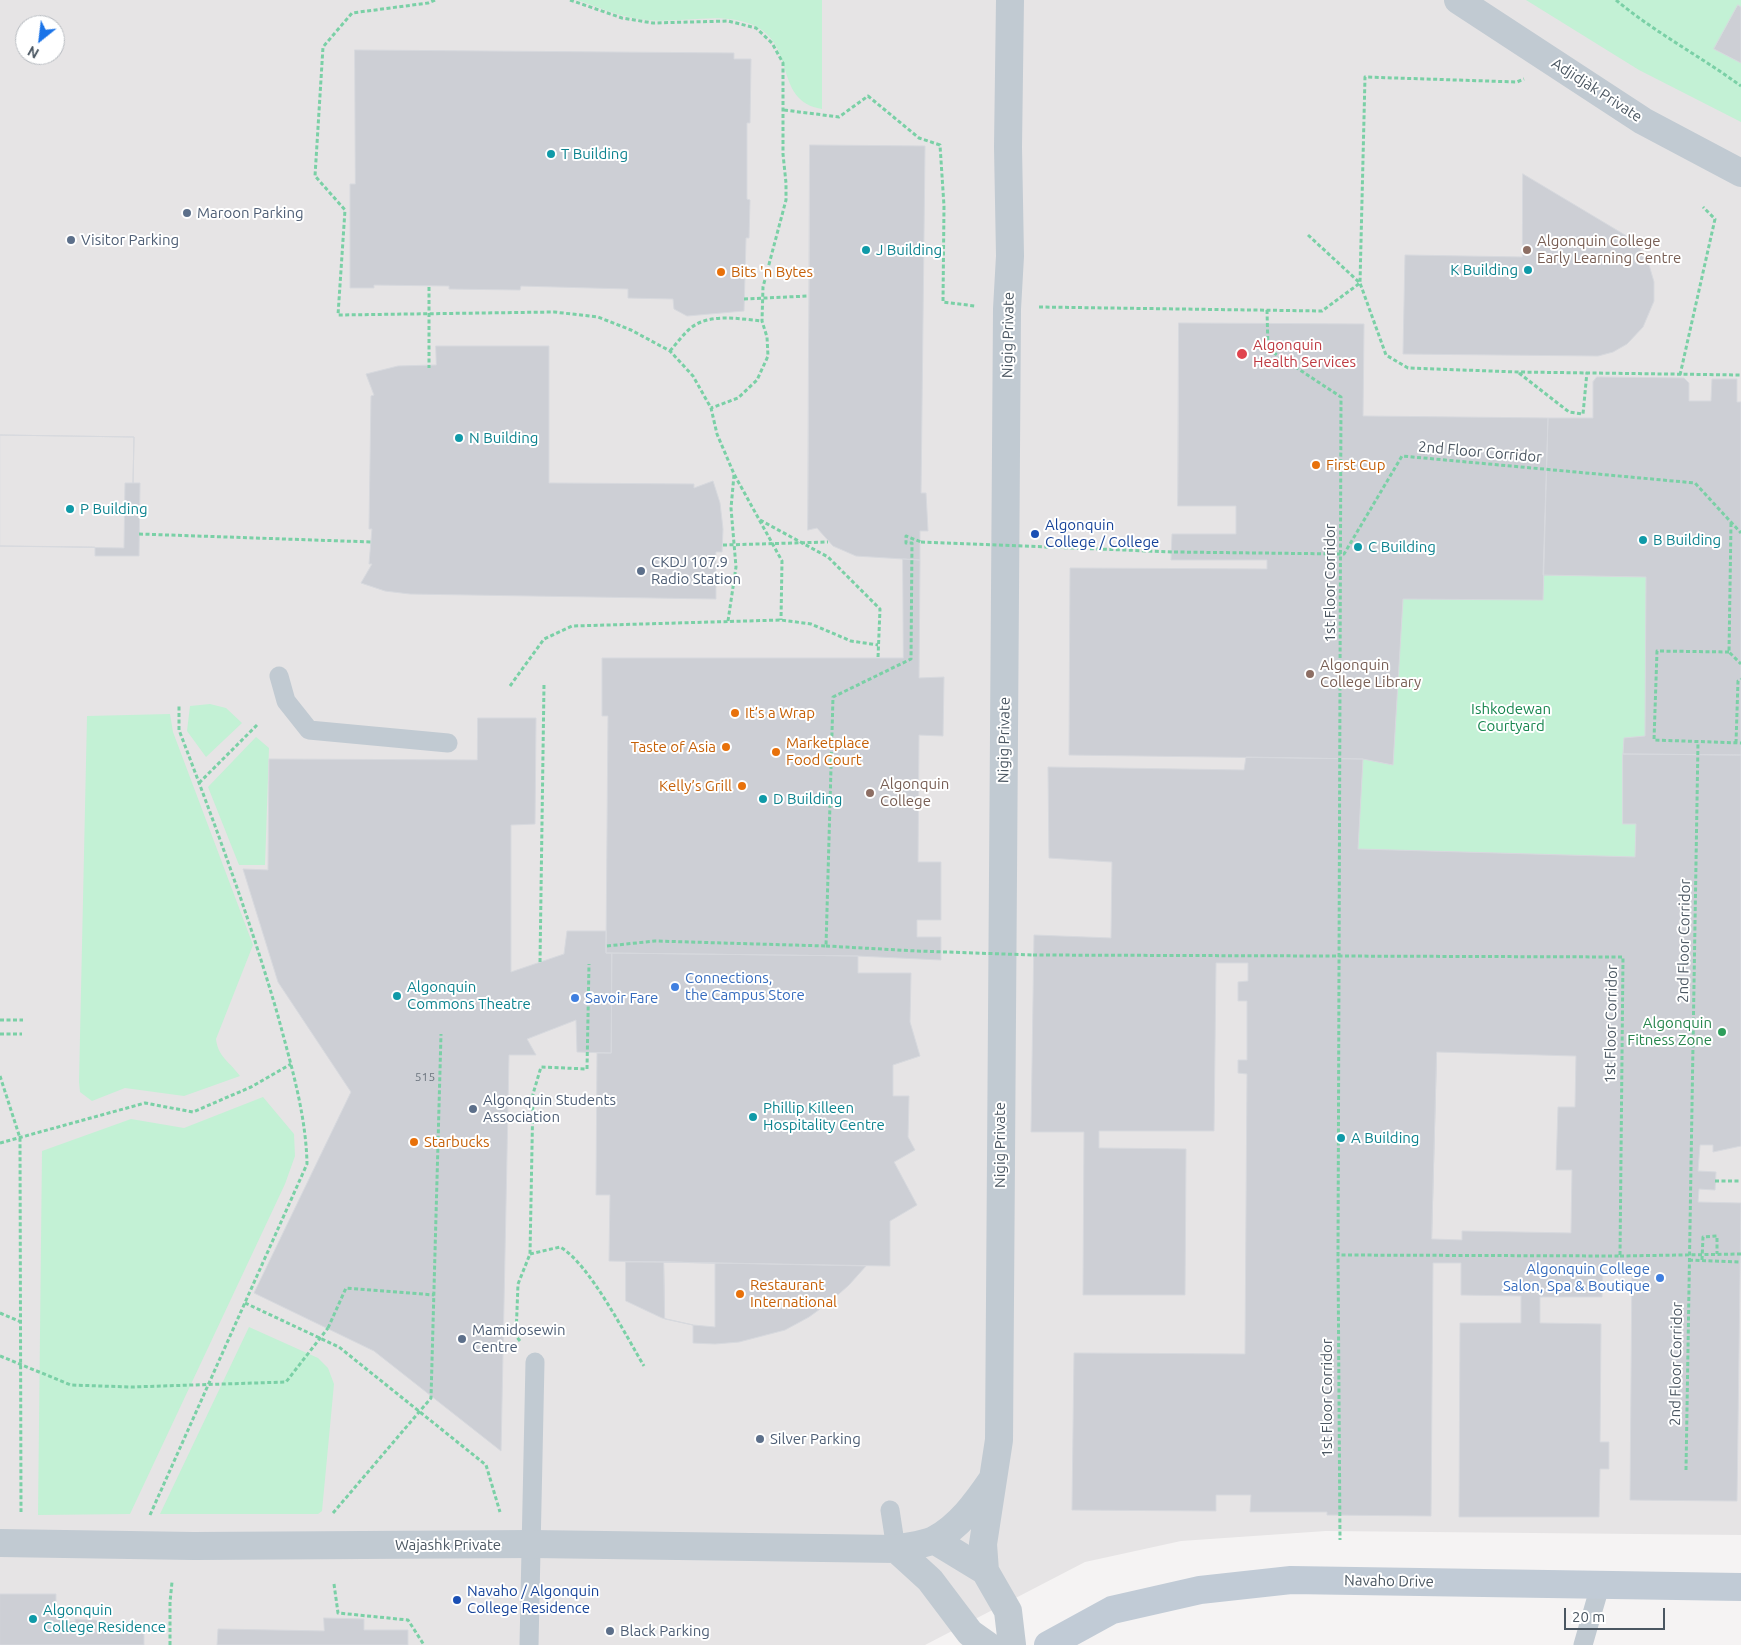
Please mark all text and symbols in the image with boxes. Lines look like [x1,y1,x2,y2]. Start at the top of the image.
north arrow [15,15,65,65]
text: N [25,43,42,62]
street label: Adjidjàk Private [1548,54,1646,126]
place label: T Building [561,145,628,163]
marker: T Building [545,148,557,160]
place label: Maroon Parking [197,204,304,222]
marker: Maroon Parking [181,207,193,219]
place label: Visitor Parking [81,231,179,249]
place label: Algonquin College Early Learning Centre [1537,232,1681,267]
marker: Visitor Parking [65,234,77,246]
place label: J Building [876,241,942,259]
marker: J Building [860,244,872,256]
marker: Algonquin College Early Learning Centre [1521,244,1533,256]
place label: K Building [1450,261,1518,279]
place label: Bits 'n Bytes [731,263,813,281]
marker: K Building [1522,264,1534,276]
marker: Bits 'n Bytes [715,266,727,278]
street label: Nigig Private [998,292,1018,378]
place label: Algonquin Health Services [1253,336,1356,371]
marker: Algonquin Health Services [1235,347,1249,361]
place label: N Building [469,429,538,447]
marker: N Building [453,432,465,444]
street label: 2nd Floor Corridor [1417,438,1543,466]
place label: First Cup [1326,456,1385,474]
marker: First Cup [1310,459,1322,471]
place label: P Building [80,500,148,518]
marker: P Building [64,503,76,515]
place label: Algonquin College / College [1045,516,1159,551]
street label: 1st Floor Corridor [1321,524,1339,642]
marker: Algonquin College / College [1029,528,1041,540]
place label: B Building [1653,531,1721,549]
marker: B Building [1637,534,1649,546]
place label: C Building [1368,538,1436,556]
marker: C Building [1352,541,1364,553]
place label: CKDJ 107.9 Radio Station [651,553,741,588]
marker: CKDJ 107.9 Radio Station [635,565,647,577]
place label: Algonquin College Library [1320,656,1421,691]
marker: Algonquin College Library [1304,668,1316,680]
street label: Nigig Private [994,697,1014,783]
park label: Ishkodewan Courtyard [1471,700,1551,735]
place label: It’s a Wrap [745,704,815,722]
marker: It’s a Wrap [729,707,741,719]
place label: Marketplace Food Court [786,734,870,769]
place label: Taste of Asia [631,738,716,756]
marker: Taste of Asia [720,741,732,753]
marker: Marketplace Food Court [770,746,782,758]
place label: Algonquin College [880,775,949,810]
place label: Kelly’s Grill [659,777,732,795]
marker: Kelly’s Grill [736,780,748,792]
marker: Algonquin College [864,787,876,799]
place label: D Building [773,790,842,808]
marker: D Building [757,793,769,805]
street label: 2nd Floor Corridor [1674,879,1694,1003]
street label: 1st Floor Corridor [1601,964,1621,1084]
place label: Connections, the Campus Store [685,969,805,1004]
place label: Algonquin Commons Theatre [407,978,531,1013]
marker: Connections, the Campus Store [669,981,681,993]
place label: Savoir Fare [585,989,658,1007]
marker: Algonquin Commons Theatre [391,990,403,1002]
marker: Savoir Fare [569,992,581,1004]
place label: Algonquin Fitness Zone [1627,1014,1712,1049]
marker: Algonquin Fitness Zone [1716,1026,1728,1038]
house number: 515 [415,1070,435,1084]
place label: Algonquin Students Association [483,1091,616,1126]
place label: Phillip Killeen Hospitality Centre [763,1099,885,1134]
street label: Nigig Private [991,1102,1009,1188]
marker: Algonquin Students Association [467,1103,479,1115]
marker: Phillip Killeen Hospitality Centre [747,1111,759,1123]
place label: A Building [1351,1129,1419,1147]
marker: A Building [1335,1132,1347,1144]
place label: Starbucks [424,1133,490,1151]
marker: Starbucks [408,1136,420,1148]
place label: Algonquin College Salon, Spa & Boutique [1503,1260,1650,1295]
marker: Algonquin College Salon, Spa & Boutique [1654,1272,1666,1284]
place label: Restaurant International [750,1276,837,1311]
marker: Restaurant International [734,1288,746,1300]
street label: 2nd Floor Corridor [1666,1302,1686,1426]
place label: Mamidosewin Centre [472,1321,566,1356]
marker: Mamidosewin Centre [456,1333,468,1345]
street label: 1st Floor Corridor [1318,1339,1336,1457]
place label: Silver Parking [770,1430,861,1448]
marker: Silver Parking [754,1433,766,1445]
street label: Wajashk Private [395,1536,501,1554]
street label: Navaho Drive [1344,1571,1434,1591]
place label: Navaho / Algonquin College Residence [467,1582,599,1617]
marker: Navaho / Algonquin College Residence [451,1594,463,1606]
scale bar [1566,1598,1667,1630]
place label: Algonquin College Residence [43,1601,166,1636]
text: 20 m [1572,1608,1605,1625]
marker: Algonquin College Residence [27,1613,39,1625]
place label: Black Parking [620,1622,710,1640]
marker: Black Parking [604,1625,616,1637]

